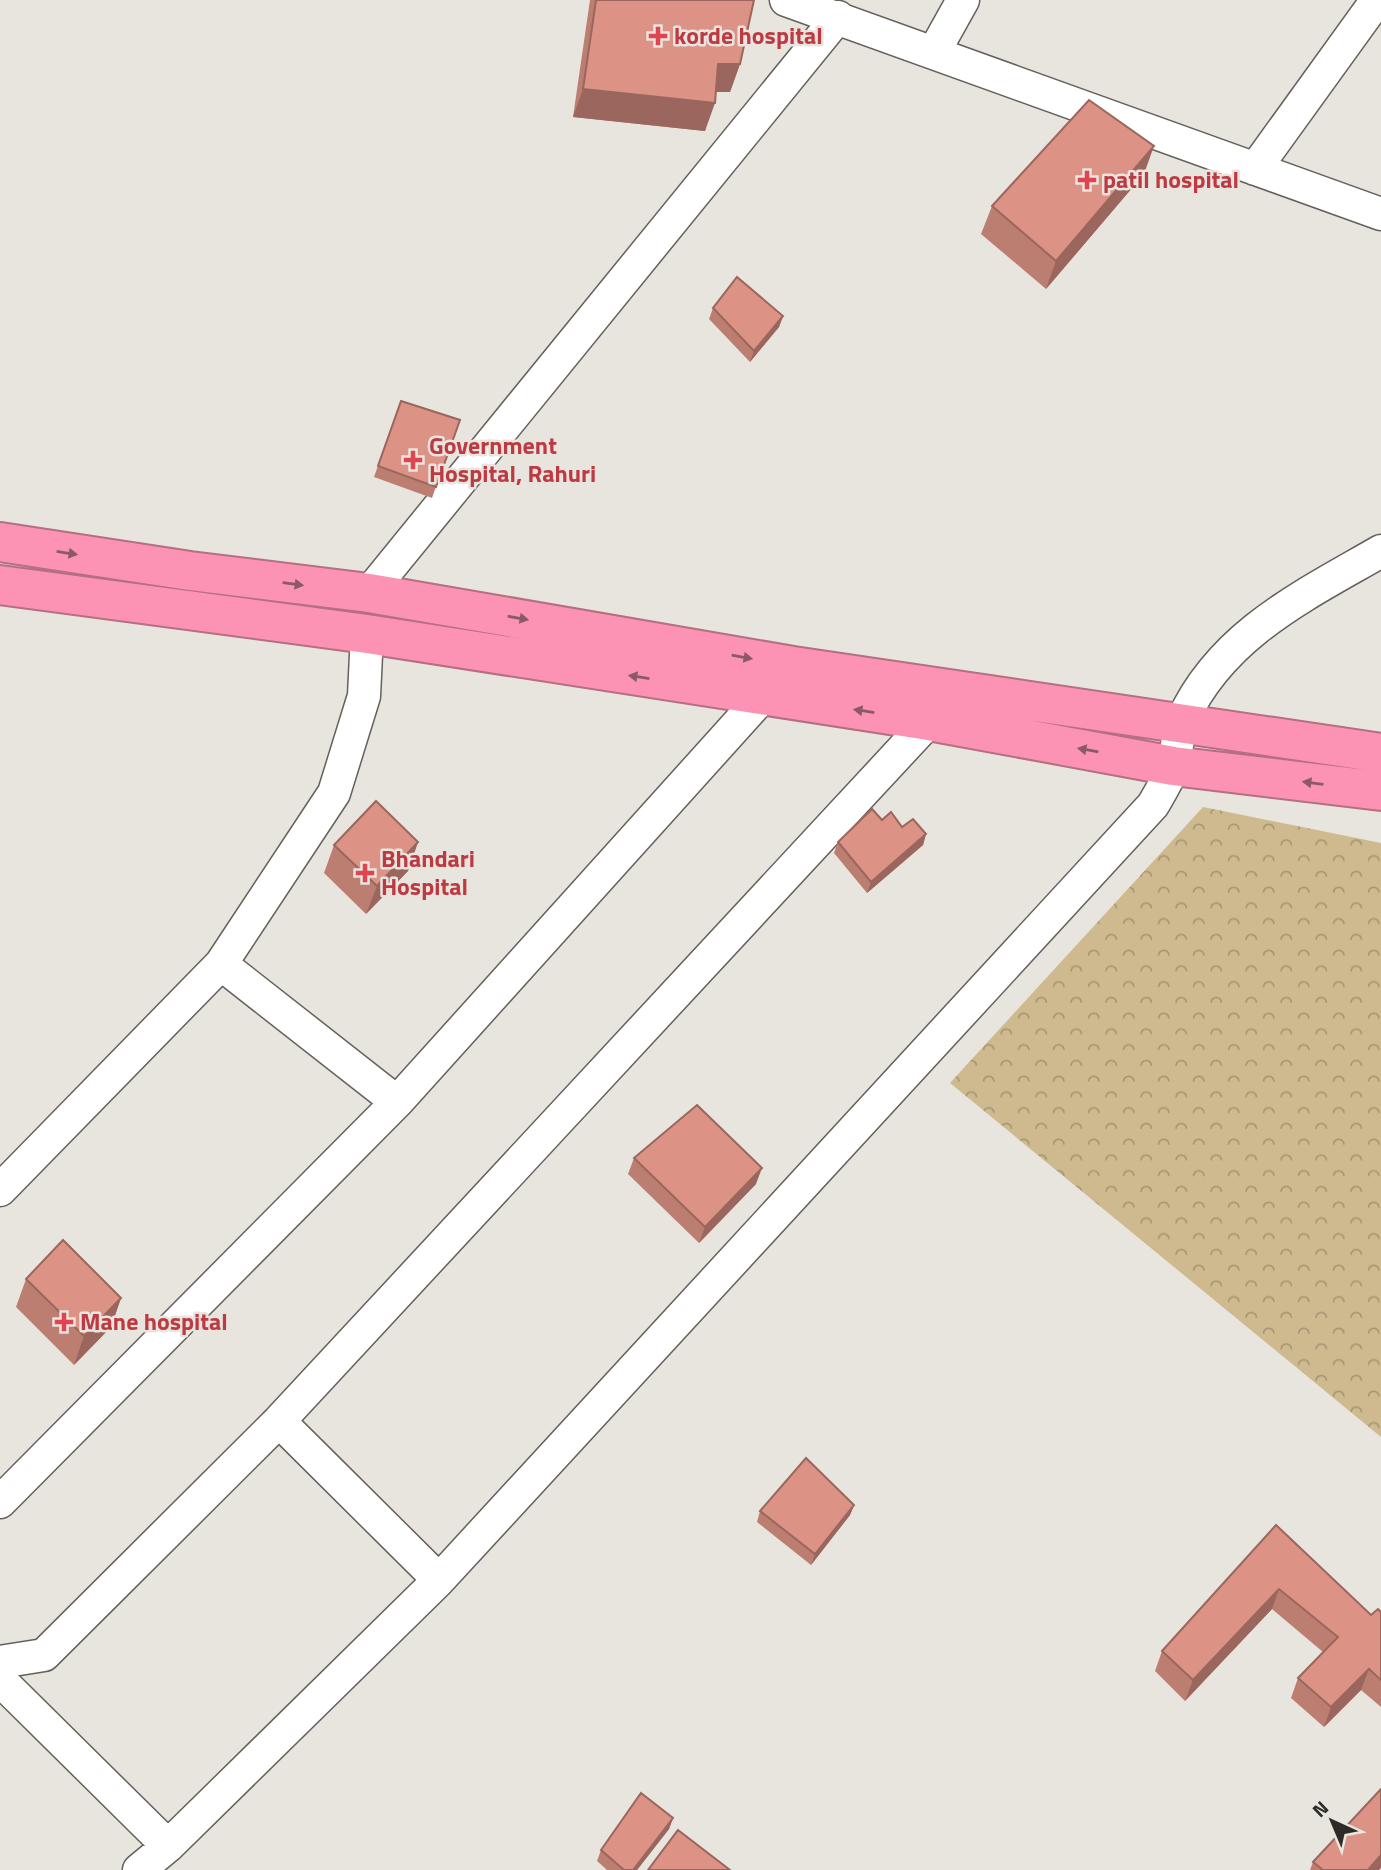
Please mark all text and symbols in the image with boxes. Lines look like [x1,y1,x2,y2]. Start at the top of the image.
place label: korde hospital [674,17,823,53]
marker: korde hospital [648,26,668,46]
place label: patil hospital [1103,161,1239,197]
marker: patil hospital [1077,170,1097,190]
place label: Government Hospital, Rahuri [429,427,596,491]
marker: Government Hospital, Rahuri [403,450,423,470]
one-way arrow [57,547,79,558]
one-way arrow [282,578,304,589]
one-way arrow [507,613,529,624]
one-way arrow [731,652,753,663]
one-way arrow [628,671,650,682]
one-way arrow [853,705,875,716]
one-way arrow [1077,744,1099,755]
one-way arrow [1302,777,1324,788]
place label: Bhandari Hospital [381,840,475,904]
marker: Bhandari Hospital [355,863,375,883]
place label: Mane hospital [80,1303,228,1339]
marker: Mane hospital [54,1312,74,1332]
north arrow [1297,1786,1367,1856]
text: N [1305,1793,1335,1823]

